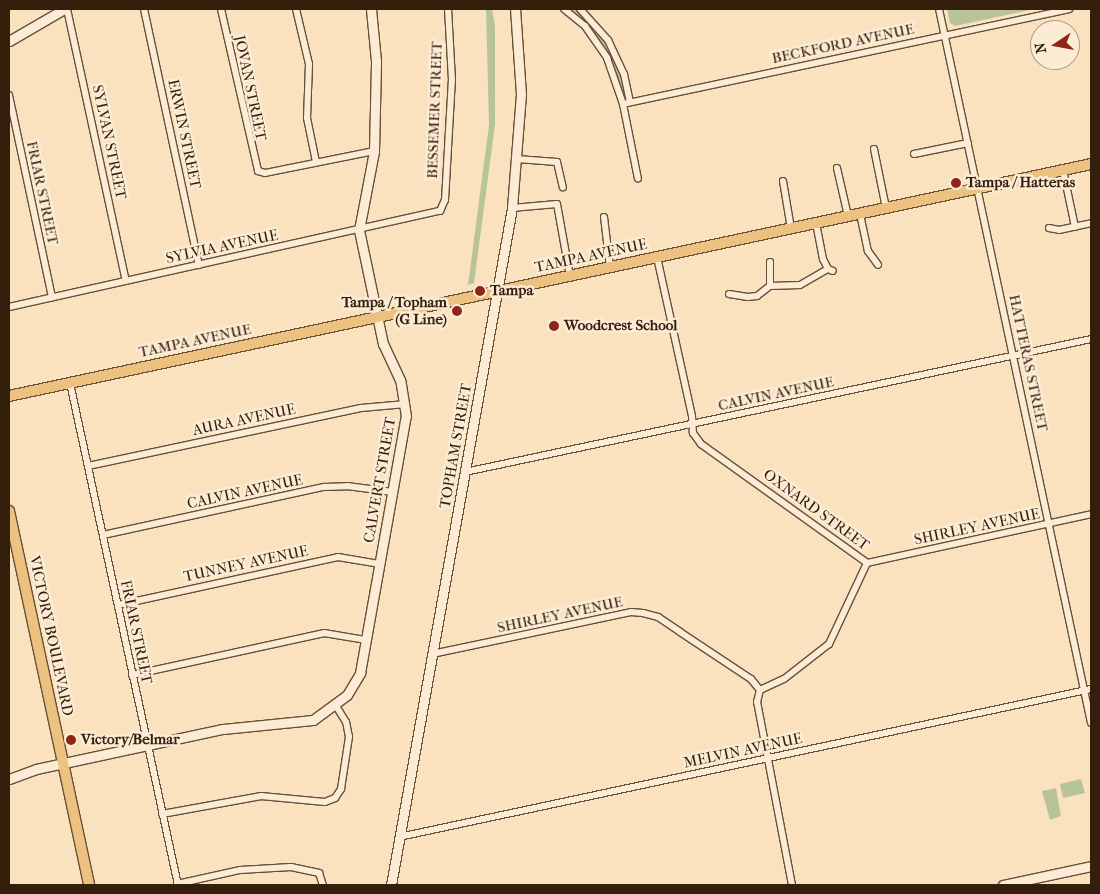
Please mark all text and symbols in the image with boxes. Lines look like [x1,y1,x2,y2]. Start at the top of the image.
street label: BECKFORD AVENUE [770,20,916,68]
north arrow [1030,20,1080,70]
street label: JOVAN STREET [230,34,270,142]
street label: BESSEMER STREET [424,41,446,179]
text: N [1031,41,1050,55]
street label: ERWIN STREET [164,78,204,190]
street label: SYLVAN STREET [88,83,130,201]
street label: FRIAR STREET [22,139,62,247]
place label: Tampa / Hatteras [966,174,1075,192]
marker: Tampa / Hatteras [950,177,962,189]
street label: SYLVIA AVENUE [164,226,280,268]
street label: TAMPA AVENUE [533,235,649,277]
place label: Tampa [490,282,533,300]
marker: Tampa [474,285,486,297]
place label: Tampa / Topham (G Line) [341,293,447,328]
street label: HATTERAS STREET [1005,293,1051,433]
marker: Tampa / Topham (G Line) [451,305,463,317]
place label: Woodcrest School [564,317,677,335]
street label: TAMPA AVENUE [137,320,253,362]
marker: Woodcrest School [548,320,560,332]
street label: CALVIN AVENUE [716,373,836,415]
street label: TOPHAM STREET [436,382,476,510]
street label: AURA AVENUE [191,400,297,440]
street label: CALVERT STREET [360,416,400,544]
street label: OXNARD STREET [759,465,873,555]
street label: CALVIN AVENUE [185,471,305,513]
street label: SHIRLEY AVENUE [913,505,1041,549]
street label: TUNNEY AVENUE [182,542,310,586]
street label: VICTORY BOULEVARD [25,554,77,718]
street label: FRIAR STREET [116,578,156,686]
street label: SHIRLEY AVENUE [496,593,624,637]
street label: MELVIN AVENUE [682,730,804,772]
place label: Victory/Belmar [81,731,180,749]
marker: Victory/Belmar [65,734,77,746]

